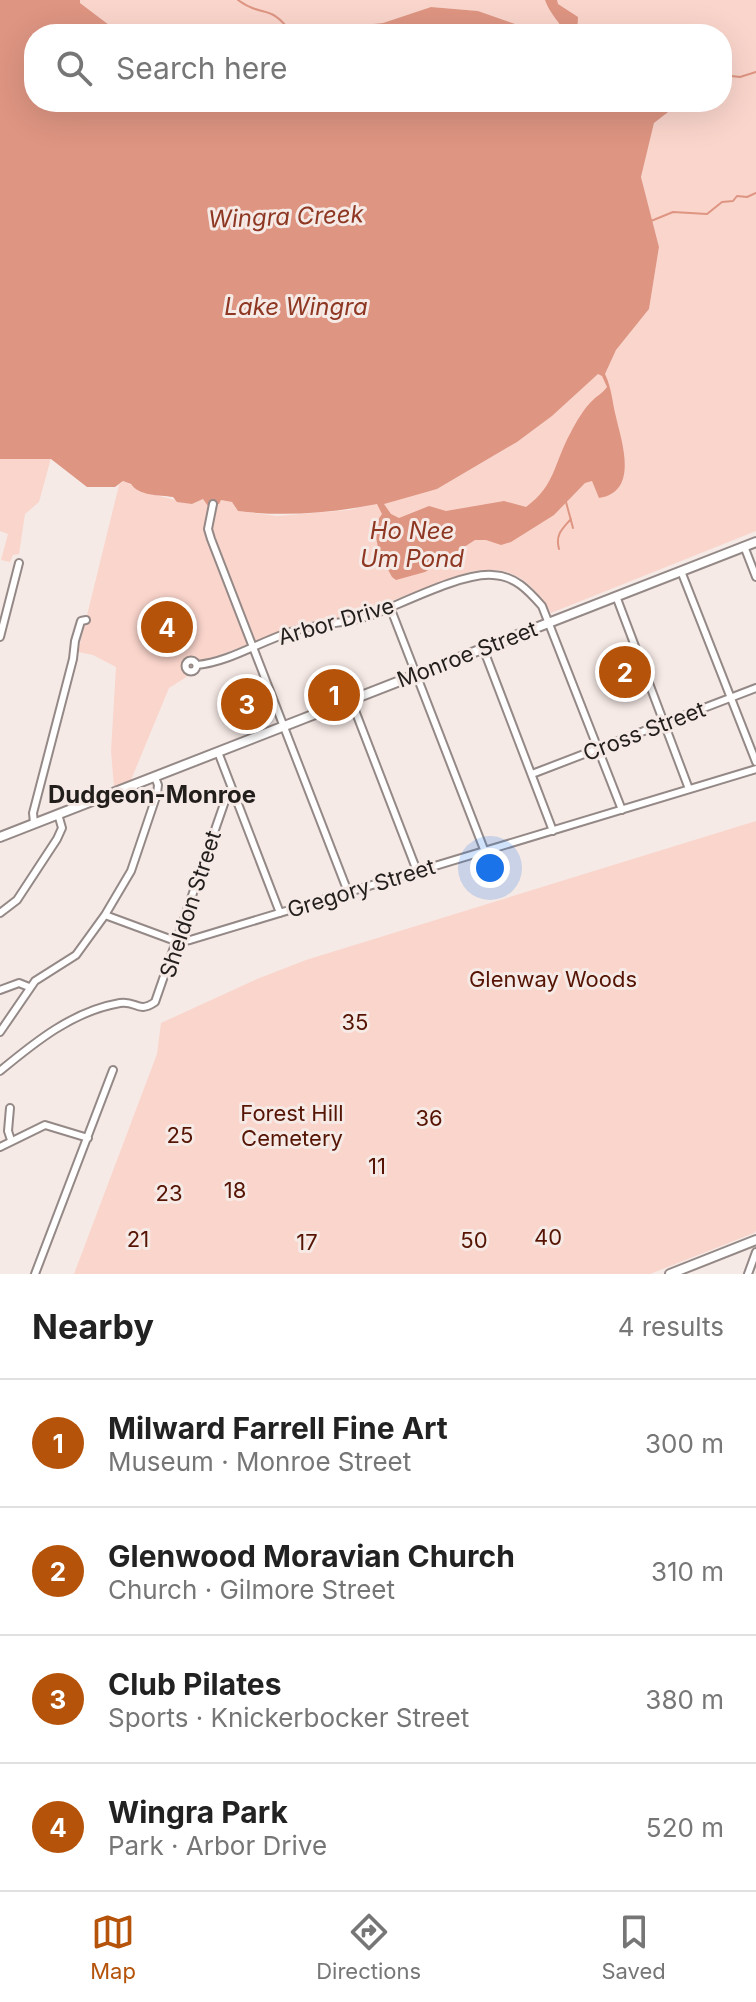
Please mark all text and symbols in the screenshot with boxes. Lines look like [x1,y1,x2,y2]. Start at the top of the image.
search box [24,24,732,112]
icon: search [52,46,96,90]
text: Search here [116,50,288,86]
water label: Wingra Creek [208,199,365,234]
water label: Lake Wingra [224,292,368,321]
water label: Ho Nee Um Pond [360,516,464,573]
street label: Arbor Drive [275,592,397,650]
pin: 4 [141,597,193,657]
street label: Monroe Street [393,615,541,693]
pin: 2 [599,642,651,702]
pin: 1 [308,665,360,725]
pin: 3 [221,674,273,734]
street label: Cross Street [579,696,709,766]
district label: Dudgeon-Monroe [48,780,256,809]
street label: Sheldon Street [154,827,226,981]
your location [470,848,510,888]
street label: Gregory Street [284,853,438,923]
park label: Glenway Woods [469,966,637,992]
park label: 35 [342,1009,368,1035]
park label: Forest Hill Cemetery [240,1100,344,1151]
park label: 36 [415,1105,443,1131]
park label: 25 [167,1122,193,1148]
park label: 11 [368,1153,386,1179]
park label: 18 [224,1177,246,1203]
park label: 23 [155,1180,183,1206]
park label: 40 [534,1224,562,1250]
park label: 21 [127,1226,149,1252]
park label: 50 [460,1227,488,1253]
park label: 17 [296,1229,318,1255]
text: Nearby [32,1306,154,1347]
text: 4 results [618,1311,724,1342]
text: Milward Farrell Fine Art [108,1410,448,1446]
text: 1 [52,1428,64,1459]
text: 300 m [645,1428,724,1459]
text: Museum · Monroe Street [108,1446,411,1477]
text: Glenwood Moravian Church [108,1538,515,1574]
text: 2 [50,1556,66,1587]
text: 310 m [651,1556,724,1587]
text: Church · Gilmore Street [108,1574,395,1605]
text: Club Pilates [108,1666,282,1702]
text: 3 [50,1684,66,1715]
text: 380 m [645,1684,724,1715]
text: Sports · Knickerbocker Street [108,1702,469,1733]
text: Wingra Park [108,1794,288,1830]
text: 4 [49,1812,67,1843]
text: 520 m [646,1812,724,1843]
text: Park · Arbor Drive [108,1830,327,1861]
tab: Map [90,1910,136,1984]
tab: Directions [316,1910,421,1984]
tab: Saved [601,1910,666,1984]

